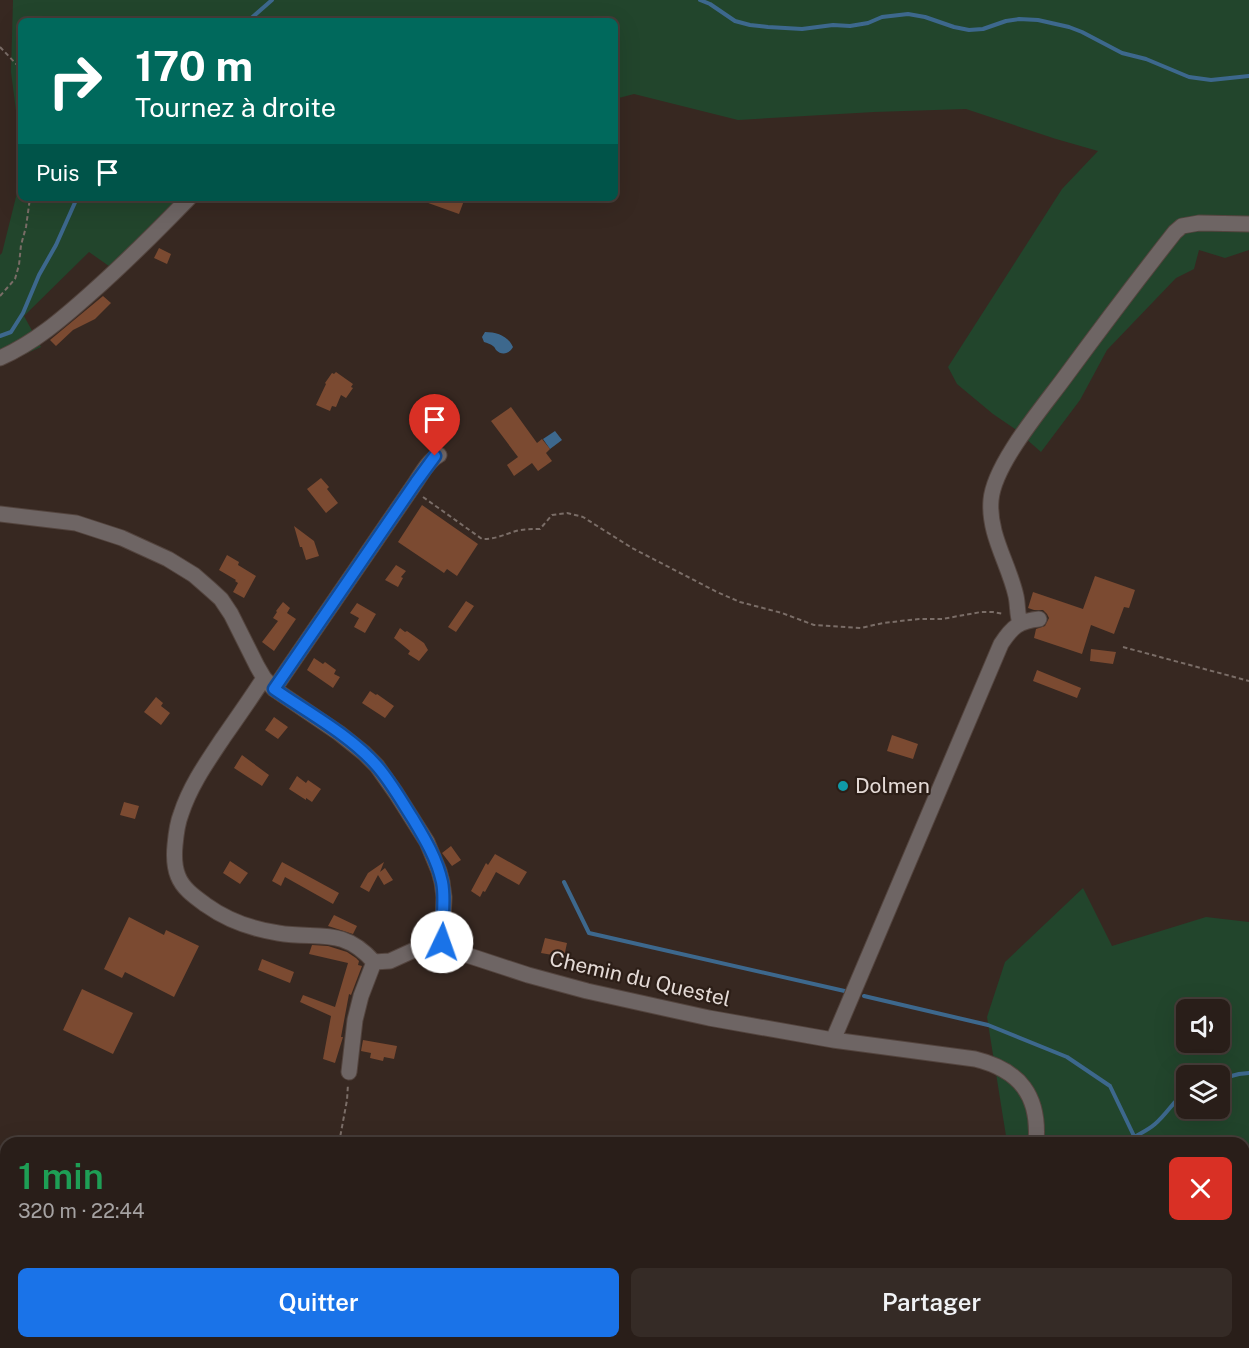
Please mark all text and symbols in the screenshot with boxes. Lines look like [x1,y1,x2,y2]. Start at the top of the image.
text: 170 m [135,41,253,90]
icon: right [36,42,114,120]
text: Tournez à droite [135,91,336,123]
icon: arrive [91,156,124,189]
text: Puis [36,160,79,186]
pin [409,394,460,456]
icon: arrive [418,403,451,436]
place label: Dolmen [855,773,930,798]
marker: Dolmen [836,779,850,793]
position arrow [410,910,474,974]
street label: Chemin du Questel [547,946,733,1011]
map controls [1176,999,1230,1119]
button: sound [1176,999,1230,1053]
button: layers [1176,1065,1230,1119]
text: 1 min [18,1155,104,1197]
button: close [1169,1157,1232,1220]
text: 320 m · 22:44 [18,1199,144,1223]
button: Quitter [18,1268,619,1337]
button: Partager [631,1268,1232,1337]

